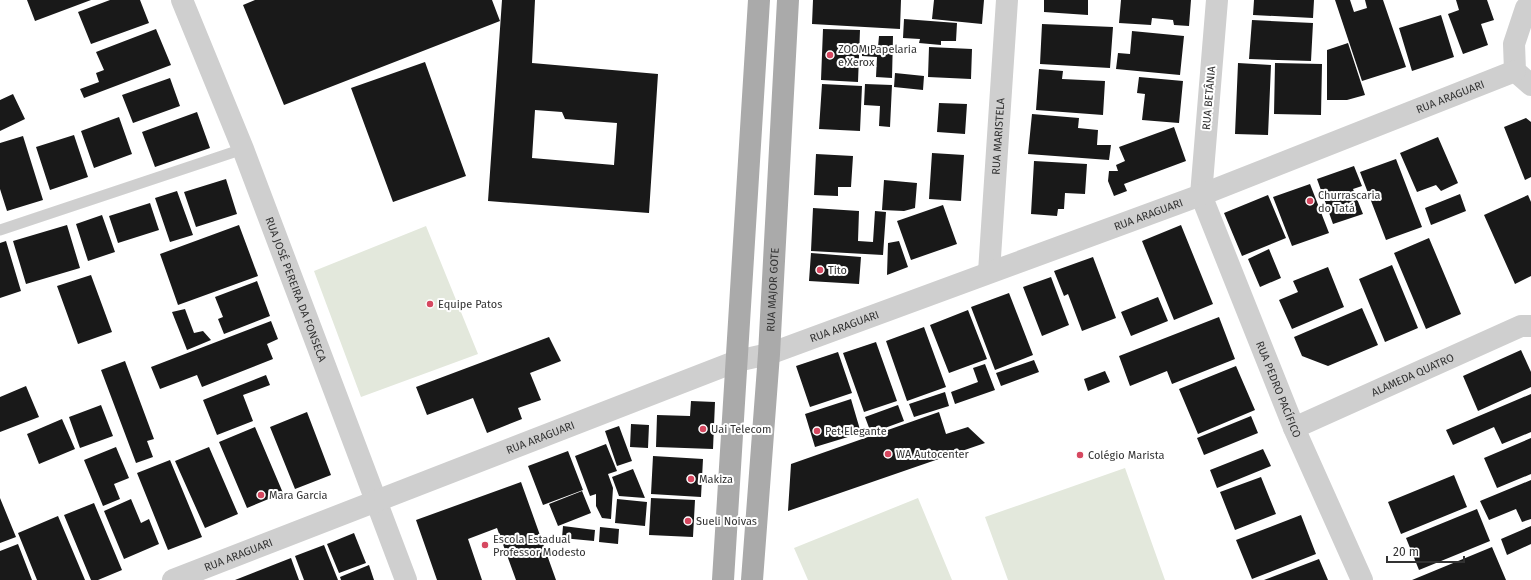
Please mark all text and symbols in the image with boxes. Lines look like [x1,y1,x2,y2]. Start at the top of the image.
place label: ZOOM Papelaria e Xerox [838,43,917,69]
marker: ZOOM Papelaria e Xerox [825,50,835,60]
street label: RUA BETÂNIA [1200,65,1218,130]
street label: RUA ARAGUARI [1414,77,1486,116]
street label: RUA MARISTELA [989,97,1007,175]
place label: Churrascaria do Tatá [1318,189,1380,215]
street label: RUA ARAGUARI [1112,196,1185,233]
marker: Churrascaria do Tatá [1305,196,1315,206]
street label: RUA JOSÉ PEREIRA DA FONSECA [263,215,330,364]
street label: RUA MAJOR GOTE [764,247,781,332]
place label: Tito [828,264,847,277]
marker: Tito [815,265,825,275]
place label: Equipe Patos [438,298,502,311]
marker: Equipe Patos [425,299,435,309]
street label: RUA ARAGUARI [808,308,881,345]
street label: RUA PEDRO PACÍFICO [1253,339,1304,440]
street label: ALAMEDA QUATRO [1369,351,1456,399]
street label: RUA ARAGUARI [504,418,576,457]
place label: Uai Telecom [711,423,771,436]
marker: Uai Telecom [698,424,708,434]
place label: Pet Elegante [825,425,887,438]
marker: Pet Elegante [812,426,822,436]
place label: WA Autocenter [896,448,970,461]
marker: WA Autocenter [883,449,893,459]
place label: Colégio Marista [1088,449,1165,462]
marker: Colégio Marista [1075,450,1085,460]
place label: Makiza [699,473,733,486]
marker: Makiza [686,474,696,484]
place label: Mara Garcia [269,489,328,502]
marker: Mara Garcia [256,490,266,500]
place label: Sueli Noivas [696,515,757,528]
marker: Sueli Noivas [683,516,693,526]
place label: Escola Estadual Professor Modesto [493,533,586,559]
street label: RUA ARAGUARI [202,535,274,574]
scale bar [1387,538,1464,564]
marker: Escola Estadual Professor Modesto [480,540,490,550]
text: 20 m [1393,545,1419,559]

